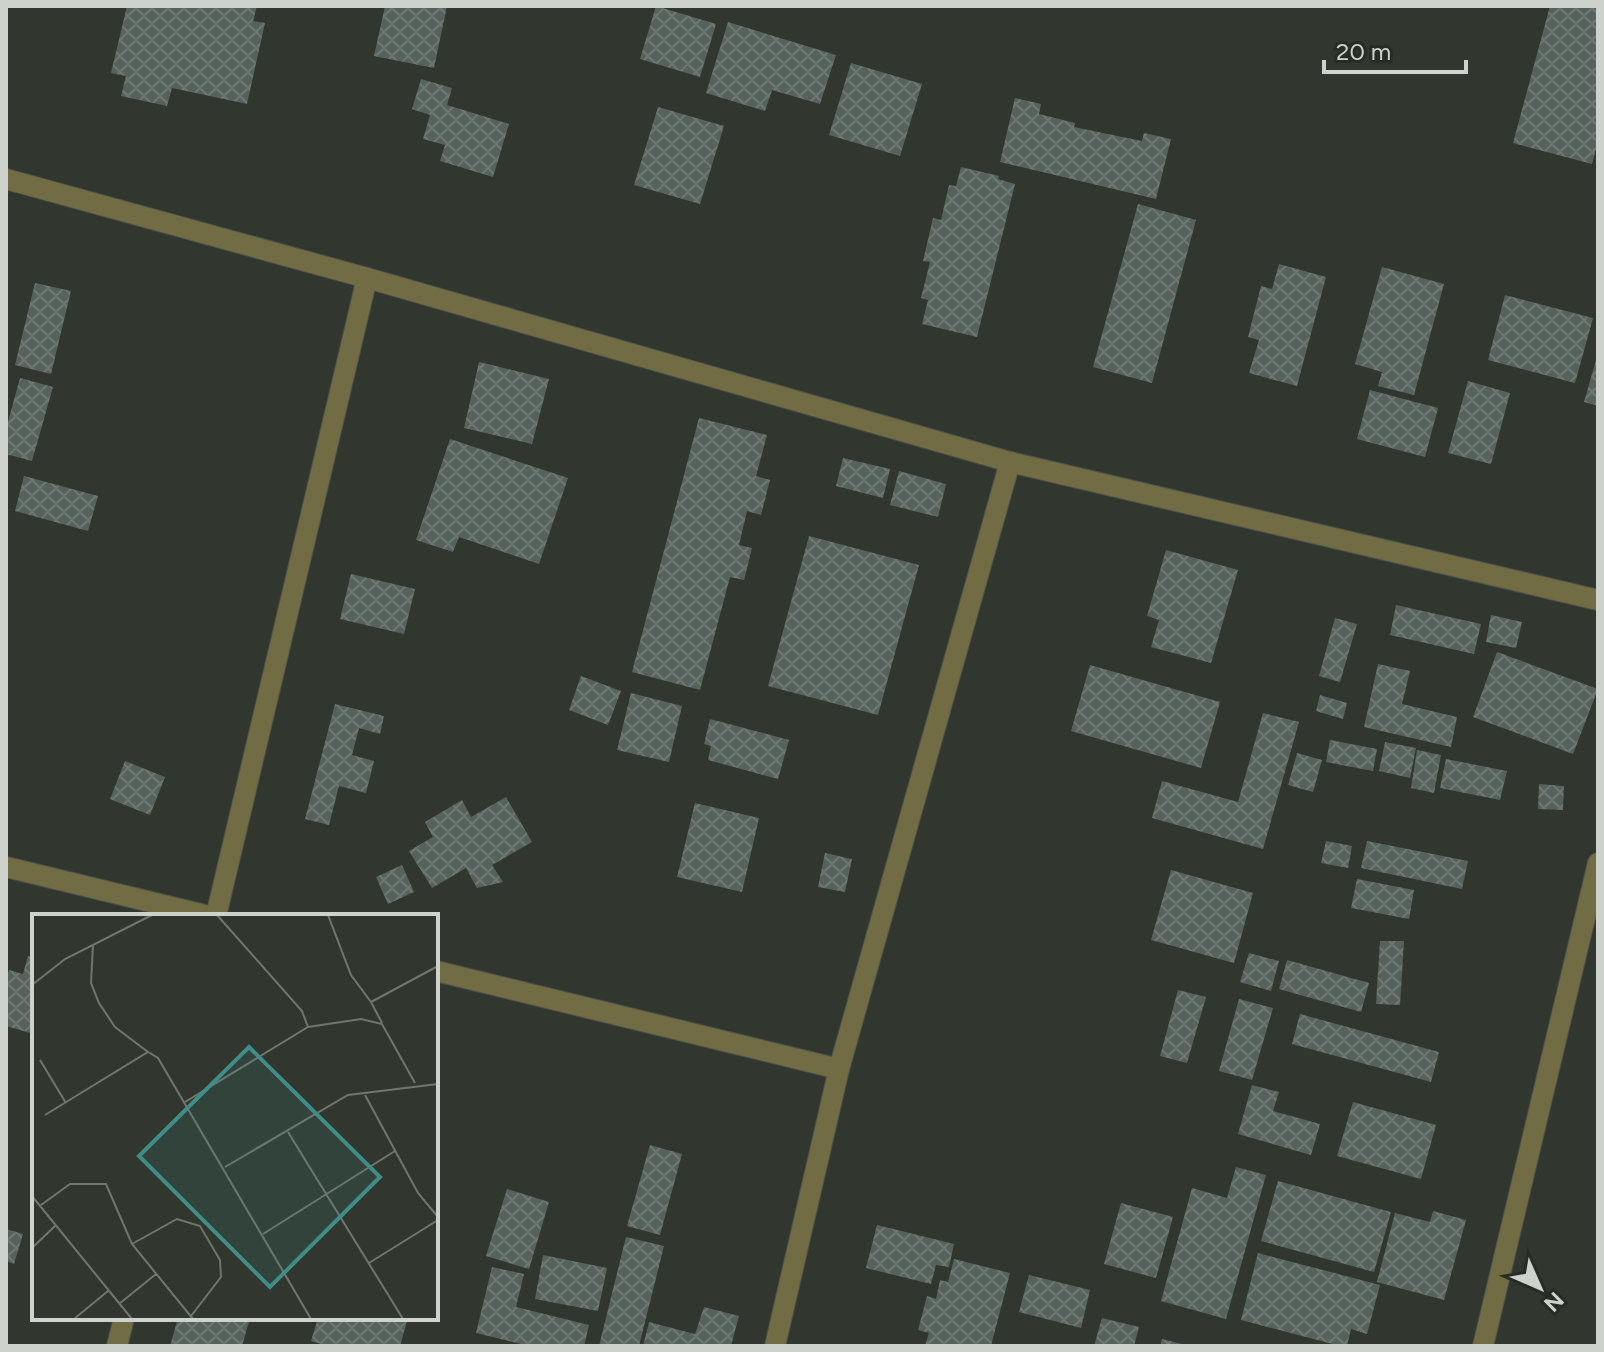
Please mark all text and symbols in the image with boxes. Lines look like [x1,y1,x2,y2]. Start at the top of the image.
scale bar [1324,24,1466,74]
text: 20 m [1336,37,1391,66]
inset map [32,914,438,1320]
north arrow [1500,1248,1580,1328]
text: N [1538,1286,1569,1317]

